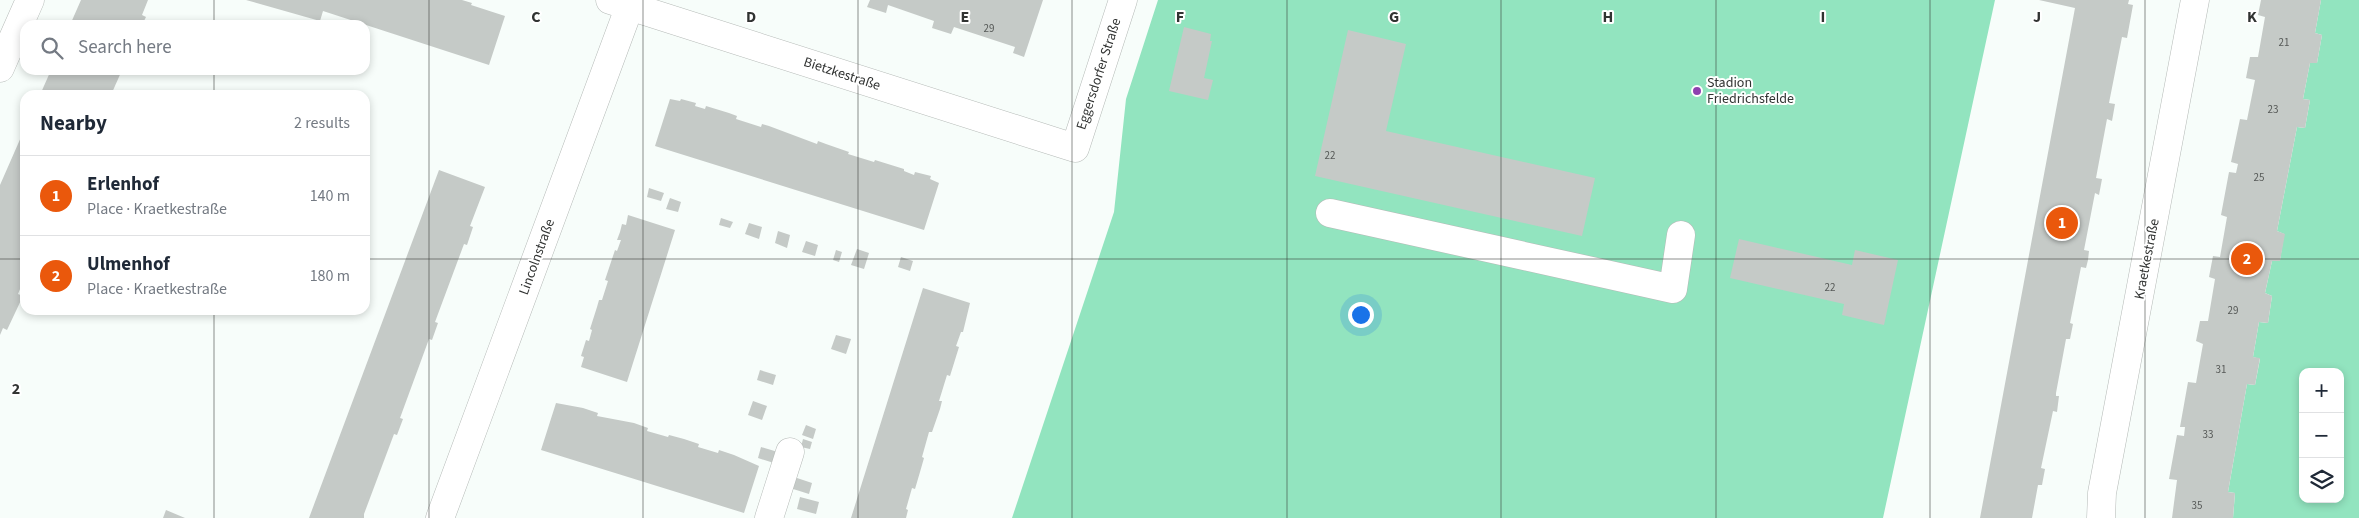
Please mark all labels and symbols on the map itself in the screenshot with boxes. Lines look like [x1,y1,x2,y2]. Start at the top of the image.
text: C [531,6,541,28]
text: D [746,6,756,28]
text: E [961,6,969,28]
text: F [1176,6,1184,28]
text: G [1389,6,1399,28]
text: H [1603,6,1613,28]
text: I [1821,6,1825,28]
text: J [2033,6,2041,28]
text: K [2247,6,2257,28]
street label: Eggersdorfer Straße [1072,16,1126,132]
house number: 29 [984,21,994,36]
house number: 21 [2279,35,2289,50]
street label: Bietzkestraße [801,52,883,96]
place label: Stadion Friedrichsfelde [1707,73,1794,109]
marker: Stadion Friedrichsfelde [1691,85,1703,97]
house number: 23 [2268,102,2278,117]
house number: 22 [1325,148,1335,163]
house number: 25 [2254,170,2264,185]
pin: 1 [2046,204,2078,242]
street label: Lincolnstraße [514,216,560,298]
street label: Kraetkestraße [2129,217,2165,301]
pin: 2 [2231,240,2263,278]
house number: 22 [1825,280,1835,295]
your location [1348,302,1374,328]
house number: 29 [2228,303,2238,318]
house number: 31 [2216,362,2226,377]
text: 2 [12,378,20,400]
house number: 33 [2203,427,2213,442]
house number: 35 [2192,498,2202,513]

